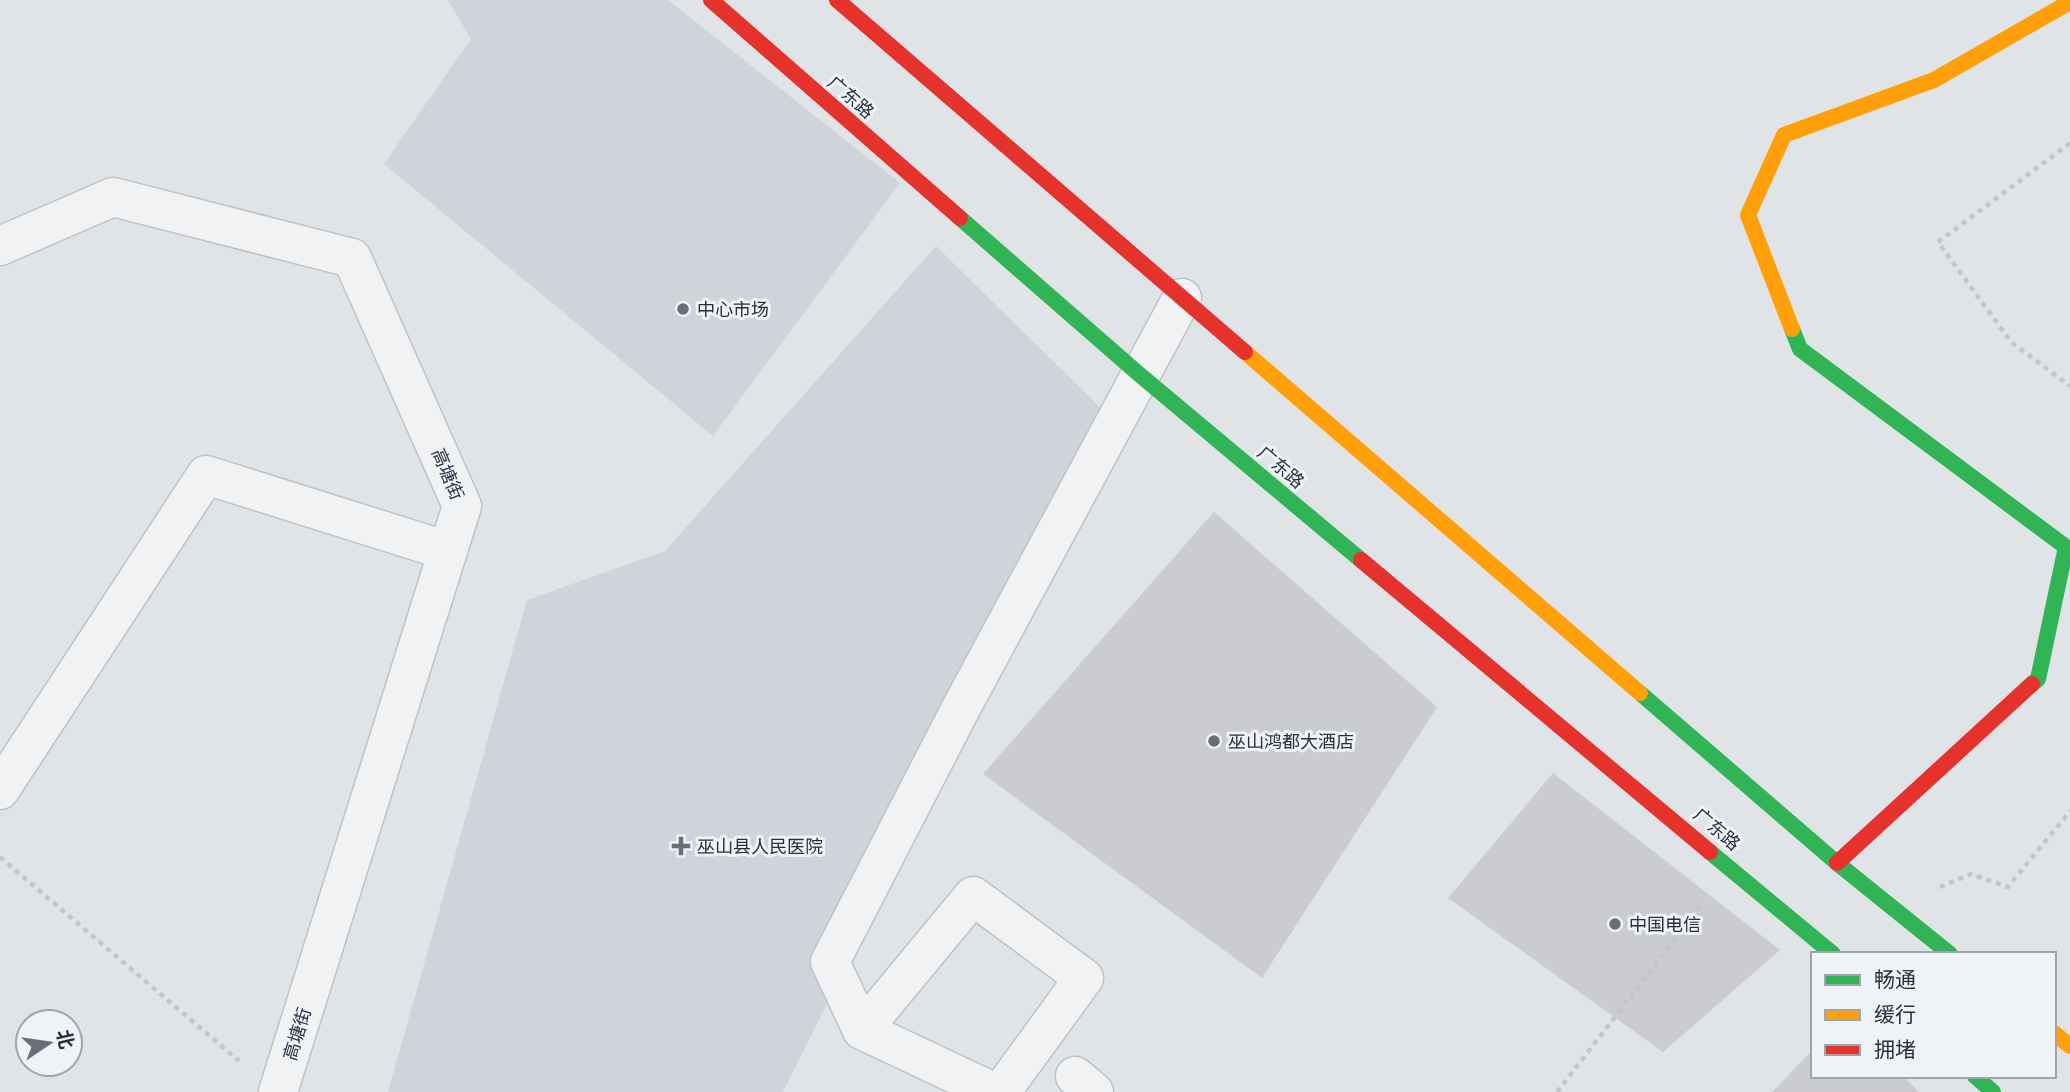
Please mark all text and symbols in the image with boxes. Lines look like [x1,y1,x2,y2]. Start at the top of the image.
street label: 广东路 [824,71,878,123]
place label: 中心市场 [697,299,769,320]
marker: 中心市场 [675,301,691,317]
street label: 广东路 [1254,442,1308,492]
street label: 高塘街 [428,445,468,503]
place label: 巫山鸿都大酒店 [1228,731,1354,752]
marker: 巫山鸿都大酒店 [1206,733,1222,749]
street label: 广东路 [1690,804,1744,854]
marker: 巫山县人民医院 [671,836,691,856]
place label: 巫山县人民医院 [697,836,823,857]
place label: 中国电信 [1629,914,1701,935]
marker: 中国电信 [1607,916,1623,932]
legend [1811,952,2056,1078]
text: 畅通 [1874,968,1916,992]
text: 缓行 [1874,1003,1916,1027]
street label: 高塘街 [279,1005,315,1063]
north arrow [14,1008,84,1078]
text: 北 [52,1027,78,1051]
text: 拥堵 [1874,1038,1916,1062]

